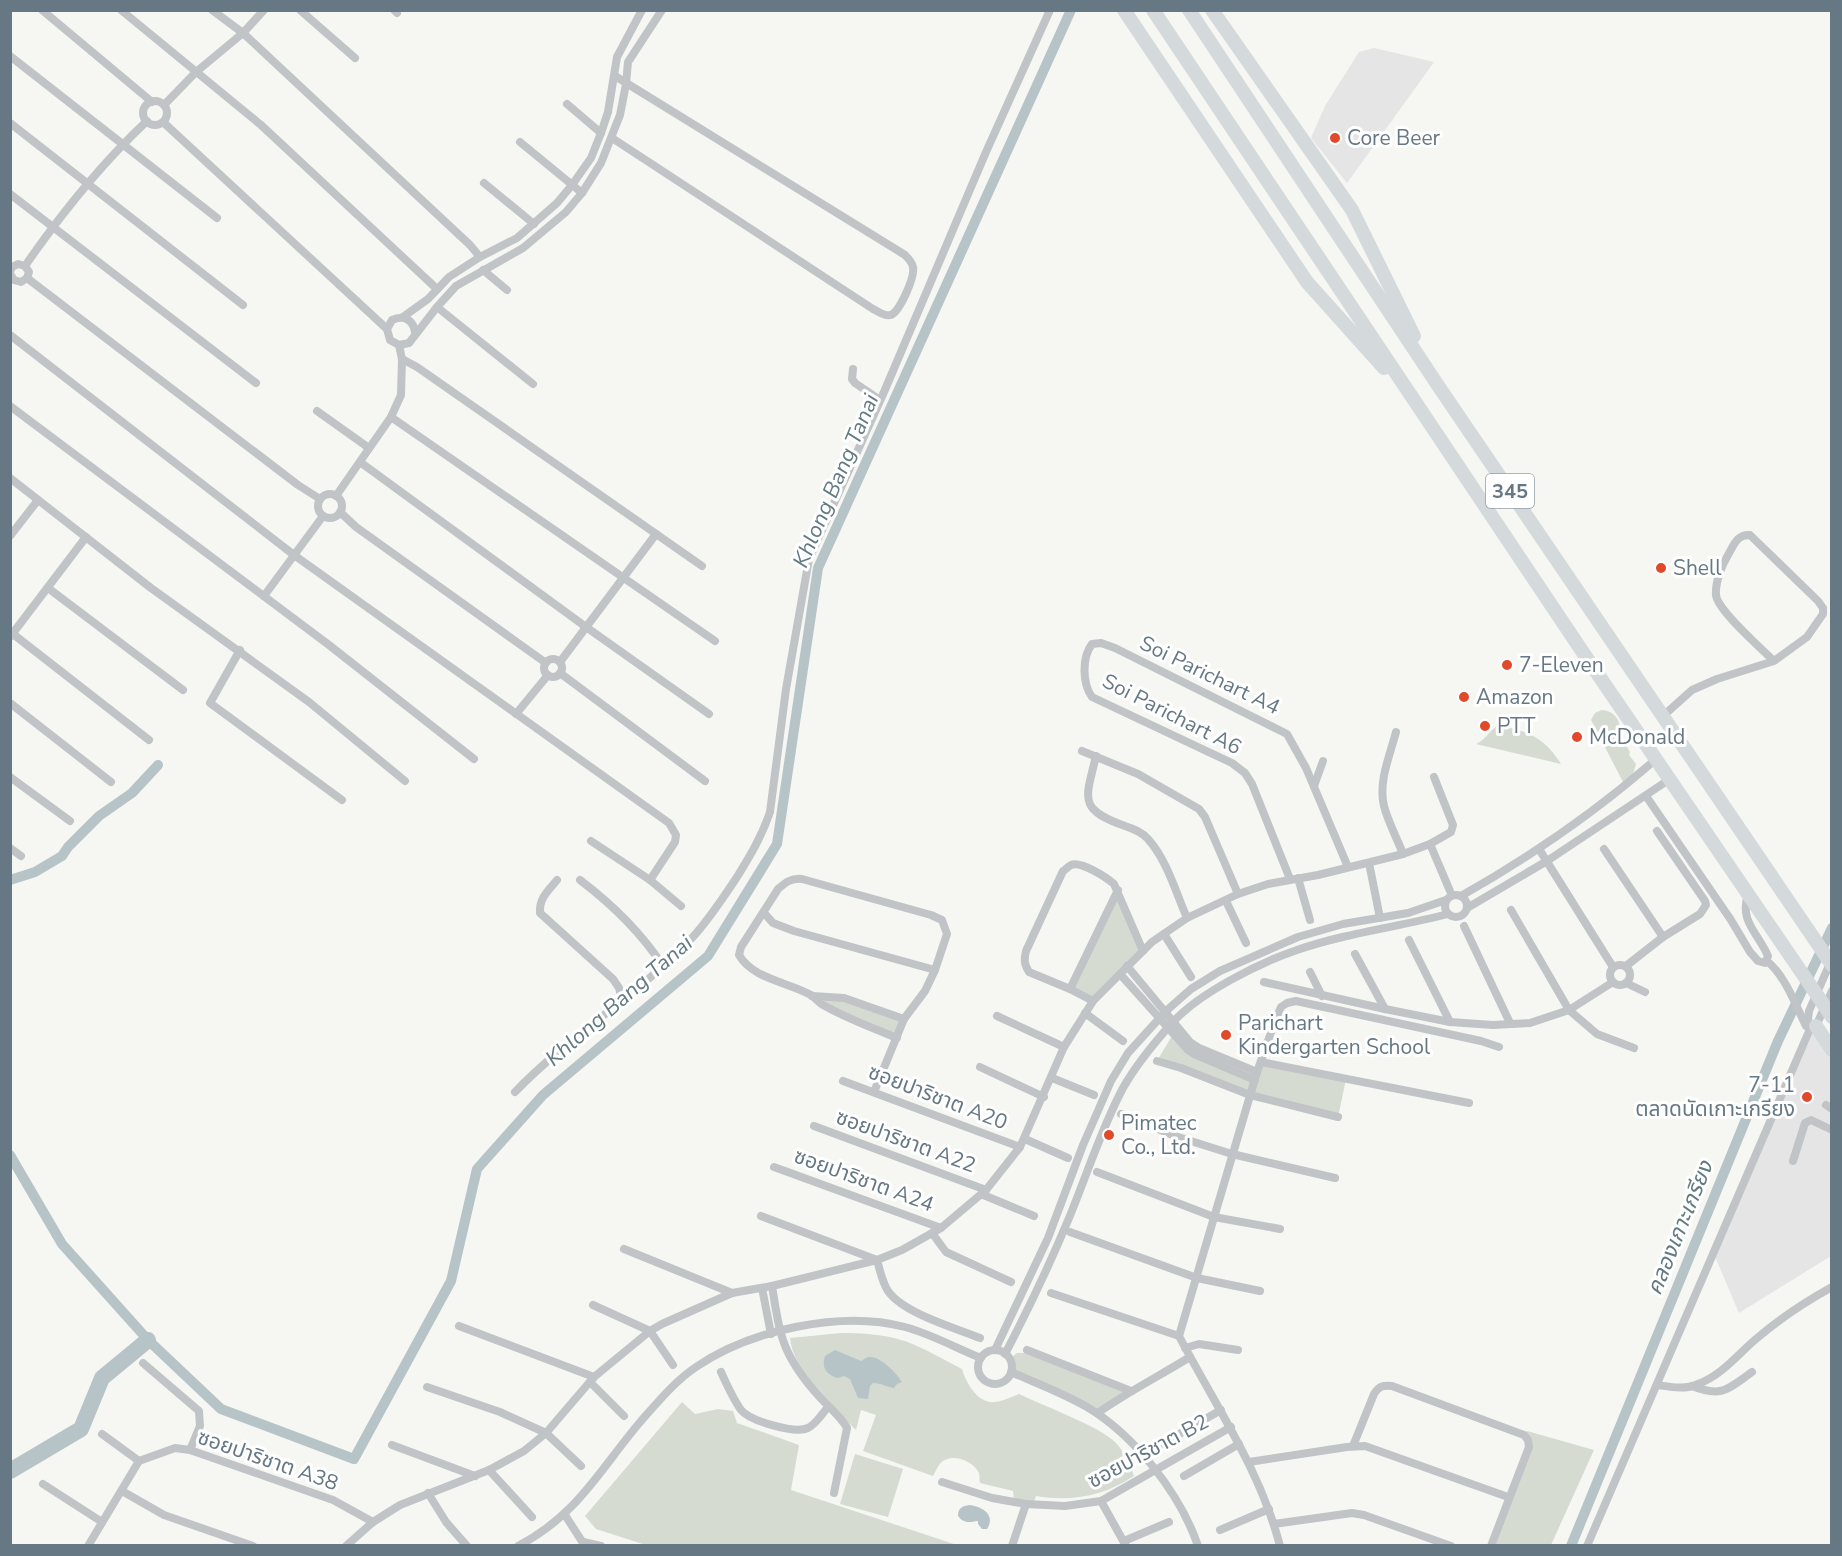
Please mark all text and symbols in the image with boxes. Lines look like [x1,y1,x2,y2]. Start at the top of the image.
place label: Core Beer [1347,124,1441,152]
marker: Core Beer [1328,131,1342,145]
water label: Khlong Bang Tanai [786,389,886,572]
road number: 345 [1486,474,1534,508]
place label: Shell [1673,554,1722,582]
marker: Shell [1654,561,1668,575]
street label: Soi Parichart A4 [1135,629,1285,721]
place label: 7-Eleven [1519,651,1604,679]
marker: 7-Eleven [1500,658,1514,672]
street label: Soi Parichart A6 [1098,667,1246,761]
place label: Amazon [1476,683,1554,711]
marker: Amazon [1457,690,1471,704]
place label: PTT [1497,712,1536,740]
marker: PTT [1478,719,1492,733]
place label: McDonald [1589,723,1685,751]
marker: McDonald [1570,730,1584,744]
water label: Khlong Bang Tanai [539,928,700,1073]
place label: Parichart Kindergarten School [1238,1009,1431,1061]
marker: Parichart Kindergarten School [1219,1028,1233,1042]
street label: ซอยปาริชาต A20 [864,1058,1012,1136]
place label: 7-11 ตลาดนัดเกาะเกรียง [1635,1071,1795,1123]
marker: 7-11 ตลาดนัดเกาะเกรียง [1800,1090,1814,1104]
street label: ซอยปาริชาต A22 [832,1103,980,1179]
place label: Pimatec Co., Ltd. [1121,1109,1197,1161]
marker: Pimatec Co., Ltd. [1102,1128,1116,1142]
street label: ซอยปาริชาต A24 [790,1142,938,1218]
water label: คลองเกาะเกรียง [1640,1156,1721,1299]
street label: ซอยปาริชาต B2 [1083,1407,1213,1495]
street label: ซอยปาริชาต A38 [194,1423,342,1497]

